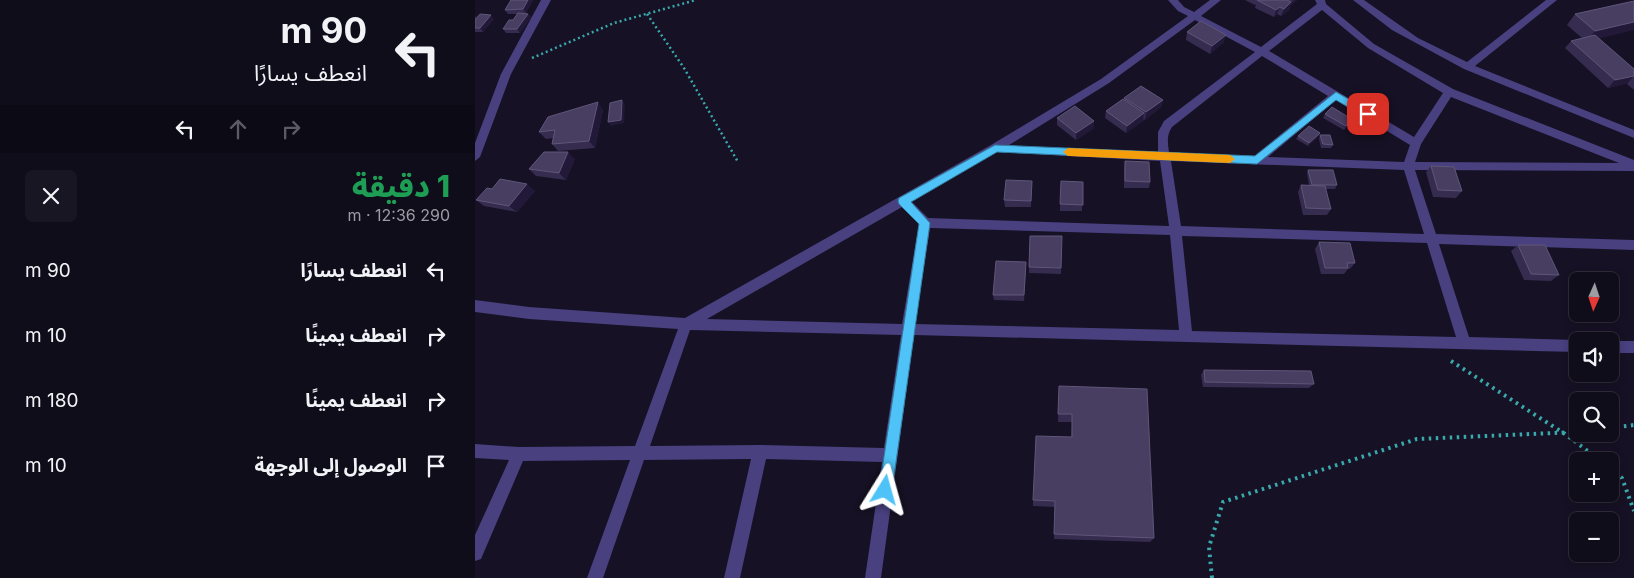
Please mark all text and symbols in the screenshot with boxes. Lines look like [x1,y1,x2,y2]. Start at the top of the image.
text: 90 m [280,9,367,51]
icon: left [385,20,450,85]
text: انعطف يسارًا [254,60,367,86]
pin [1347,93,1389,135]
icon: arrive [1354,100,1382,128]
icon: left [171,115,199,143]
icon: ahead [224,115,252,143]
icon: right [277,115,305,143]
text: 1 دقيقة [352,168,450,204]
button: close [25,170,77,222]
text: 290 m · 12:36 [347,205,450,225]
icon: left [422,257,450,285]
text: 90 m [25,259,71,282]
text: انعطف يسارًا [300,259,407,282]
north arrow [1569,272,1619,322]
map controls [1569,272,1619,562]
icon: right [422,322,450,350]
text: 10 m [25,324,67,347]
text: انعطف يمينًا [305,324,407,347]
button: sound [1569,332,1619,382]
icon: right [422,387,450,415]
text: 180 m [25,389,78,412]
text: انعطف يمينًا [305,389,407,412]
button: search [1569,392,1619,442]
icon: arrive [422,452,450,480]
button: + [1569,452,1619,502]
text: 10 m [25,454,67,477]
text: الوصول إلى الوجهة [255,454,407,477]
position arrow [858,463,910,515]
button: − [1569,512,1619,562]

